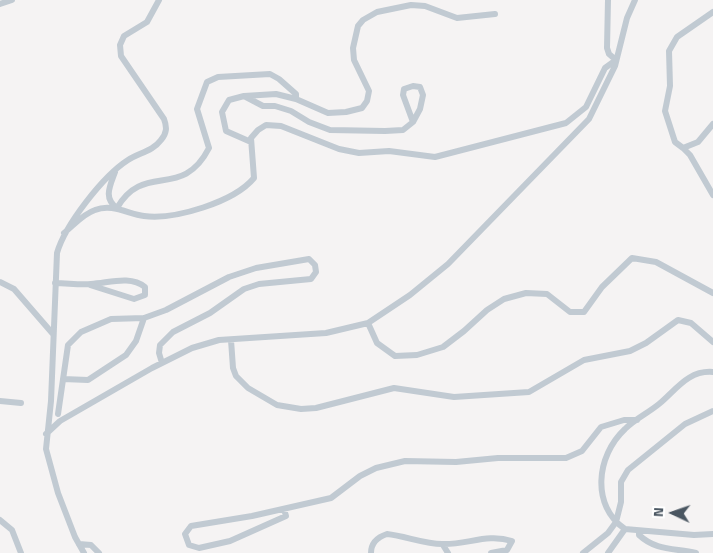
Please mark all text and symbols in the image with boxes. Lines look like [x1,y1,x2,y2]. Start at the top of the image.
north arrow [648,488,698,538]
text: N [647,507,668,518]

